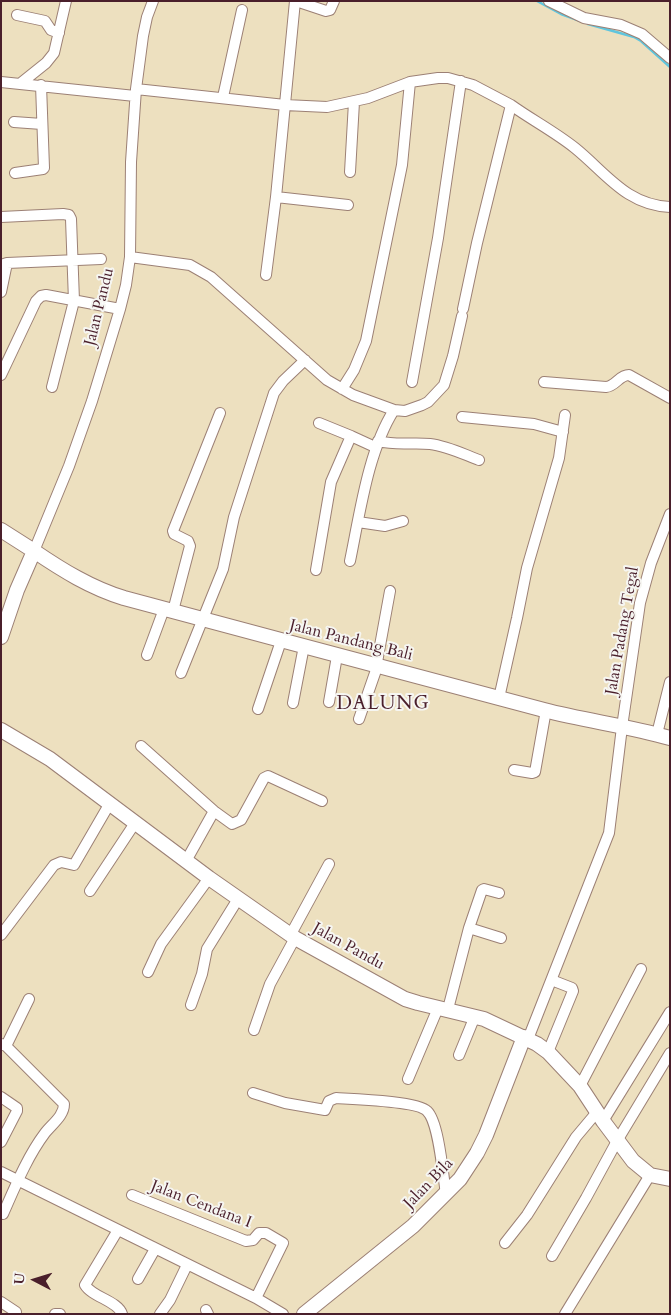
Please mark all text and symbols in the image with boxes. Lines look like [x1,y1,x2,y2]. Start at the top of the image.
street label: Jalan Pandu [81,266,119,348]
street label: Jalan Padang Tegal [602,565,644,697]
street label: Jalan Pandang Bali [287,616,415,666]
district label: DALUNG [336,694,430,716]
street label: Jalan Pandu [309,919,387,975]
street label: Jalan Bila [400,1155,458,1213]
street label: Jalan Cendana I [148,1177,254,1233]
north arrow [10,1255,60,1305]
text: U [10,1272,30,1285]

